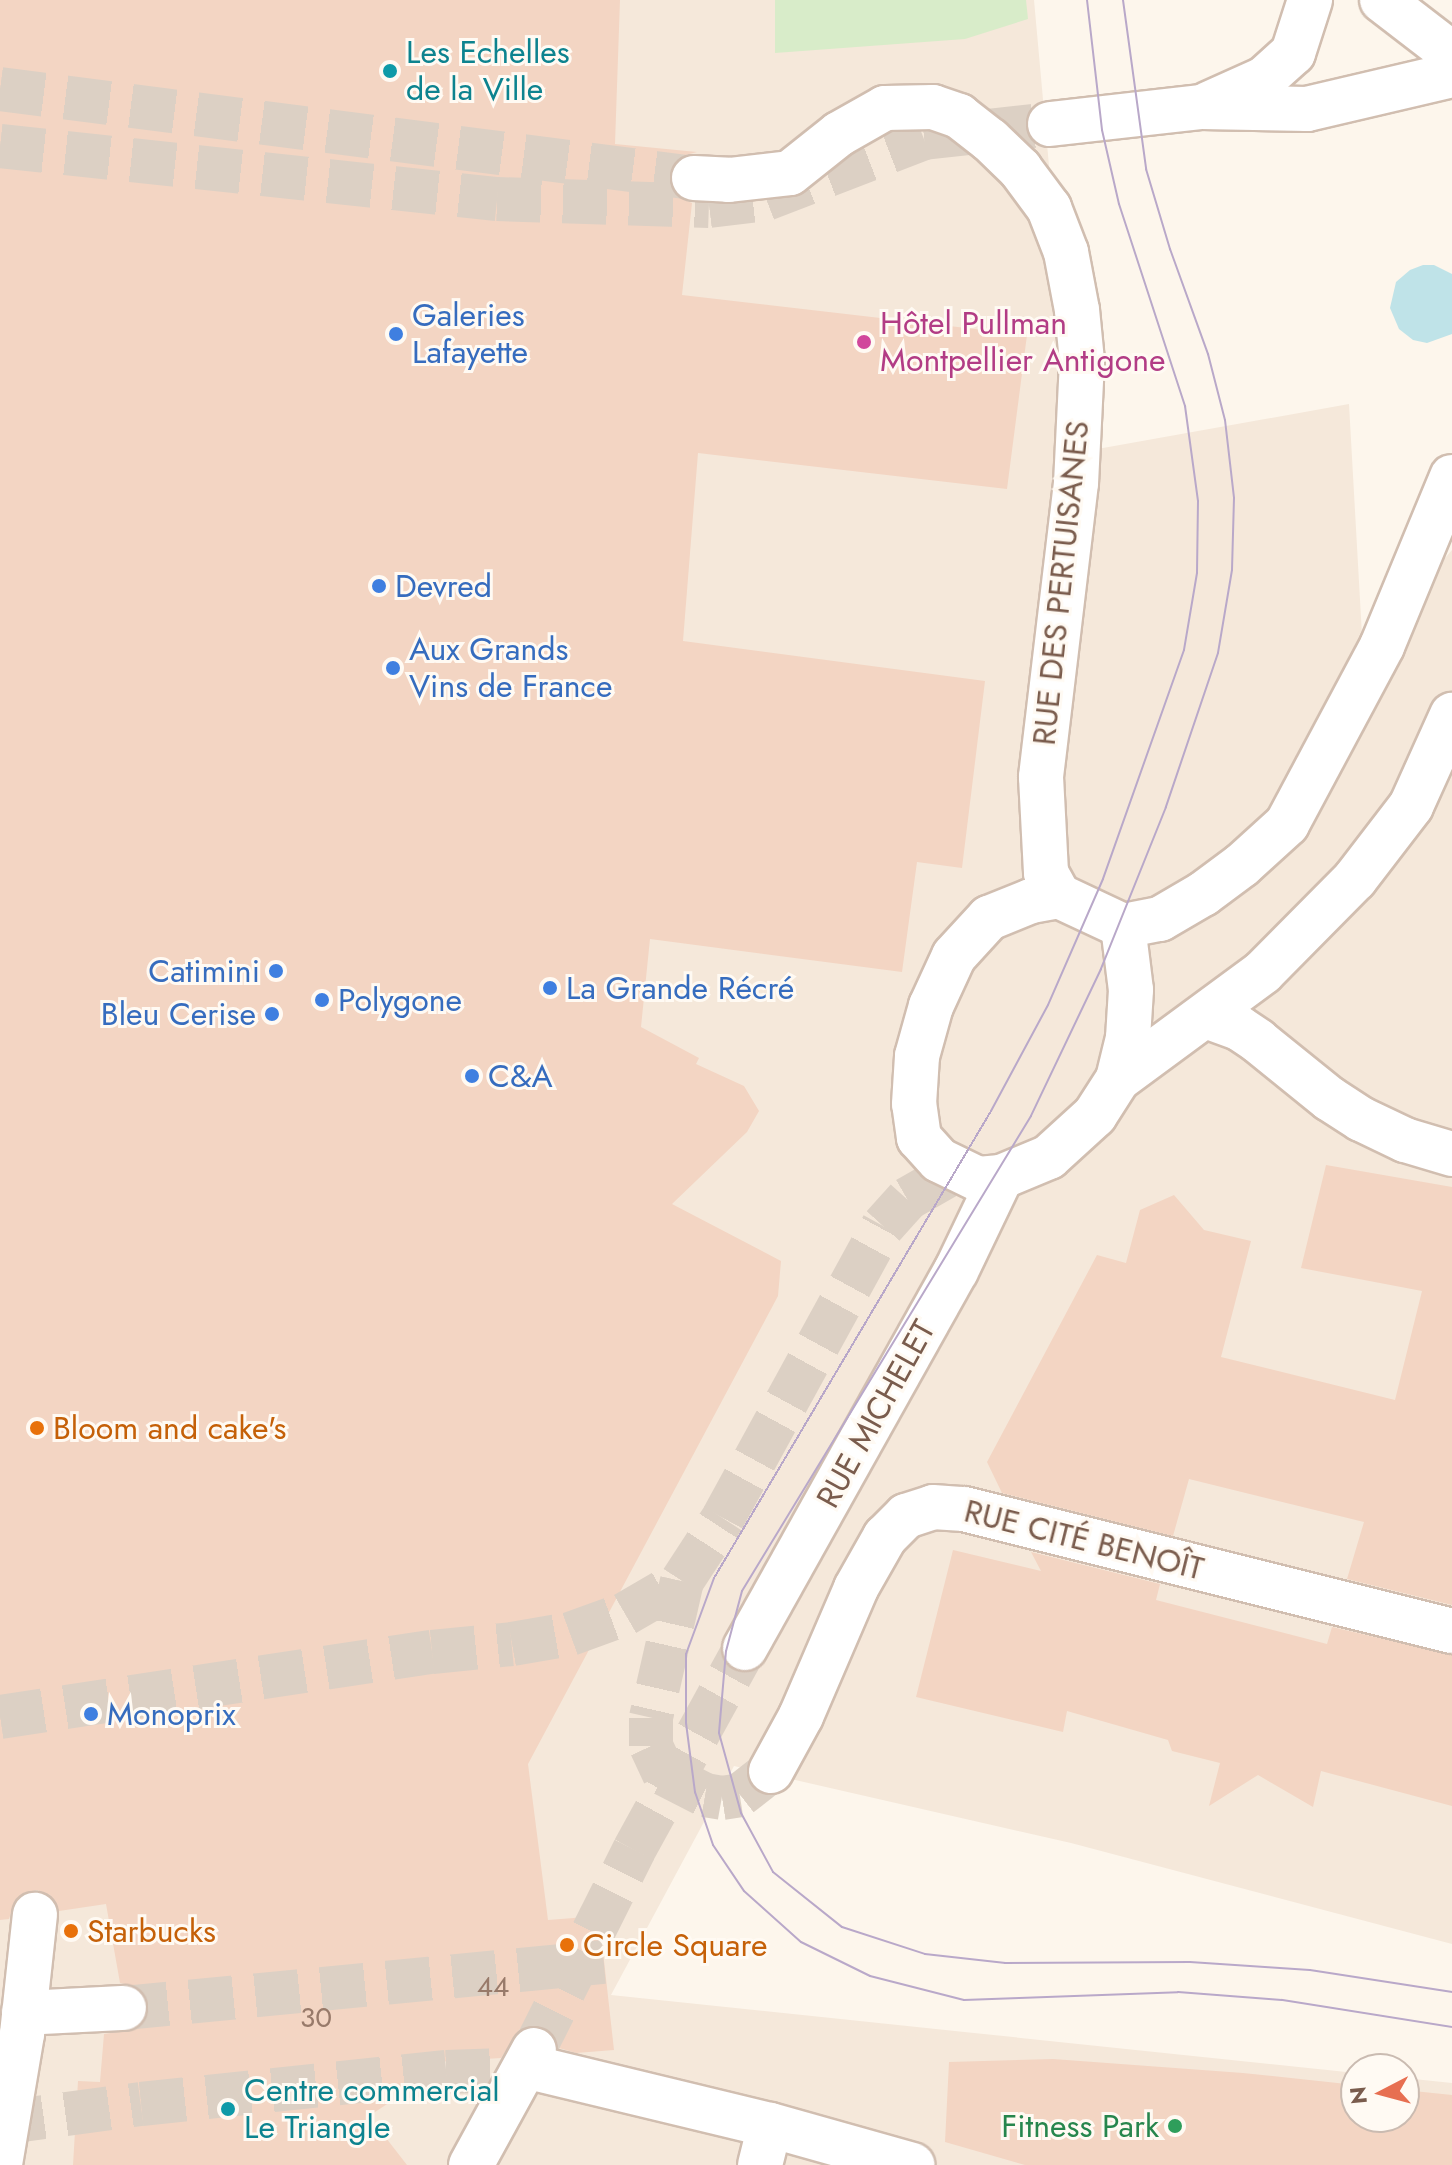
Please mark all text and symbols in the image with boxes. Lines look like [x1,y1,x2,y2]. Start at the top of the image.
place label: Les Echelles de la Ville [406,34,570,109]
marker: Les Echelles de la Ville [381,62,399,80]
place label: Galeries Lafayette [412,297,528,372]
place label: Hôtel Pullman Montpellier Antigone [880,305,1166,380]
marker: Galeries Lafayette [387,325,405,343]
marker: Hôtel Pullman Montpellier Antigone [855,333,873,351]
street label: RUE DES PERTUISANES [1025,419,1097,747]
place label: Devred [395,567,492,605]
marker: Devred [370,577,388,595]
place label: Aux Grands Vins de France [409,631,612,706]
marker: Aux Grands Vins de France [384,659,402,677]
place label: Catimini [148,952,260,990]
marker: Catimini [267,962,285,980]
place label: La Grande Récré [566,969,794,1007]
marker: La Grande Récré [541,979,559,997]
place label: Polygone [338,981,462,1019]
marker: Polygone [313,991,331,1009]
place label: Bleu Cerise [101,995,256,1033]
marker: Bleu Cerise [263,1005,281,1023]
place label: C&A [488,1057,553,1095]
marker: C&A [463,1067,481,1085]
street label: RUE MICHELET [809,1314,943,1514]
place label: Bloom and cake's [53,1409,286,1447]
marker: Bloom and cake's [28,1419,46,1437]
street label: RUE CITÉ BENOÎT [960,1492,1208,1588]
place label: Monoprix [107,1695,236,1733]
marker: Monoprix [82,1705,100,1723]
place label: Starbucks [87,1912,216,1950]
marker: Starbucks [62,1922,80,1940]
place label: Circle Square [583,1926,767,1964]
marker: Circle Square [558,1936,576,1954]
house number: 44 [477,1970,509,2004]
house number: 30 [300,2001,332,2035]
north arrow [1340,2053,1420,2133]
place label: Centre commercial Le Triangle [244,2072,499,2147]
text: N [1341,2085,1375,2106]
marker: Centre commercial Le Triangle [219,2100,237,2118]
place label: Fitness Park [1001,2107,1159,2145]
marker: Fitness Park [1166,2117,1184,2135]

